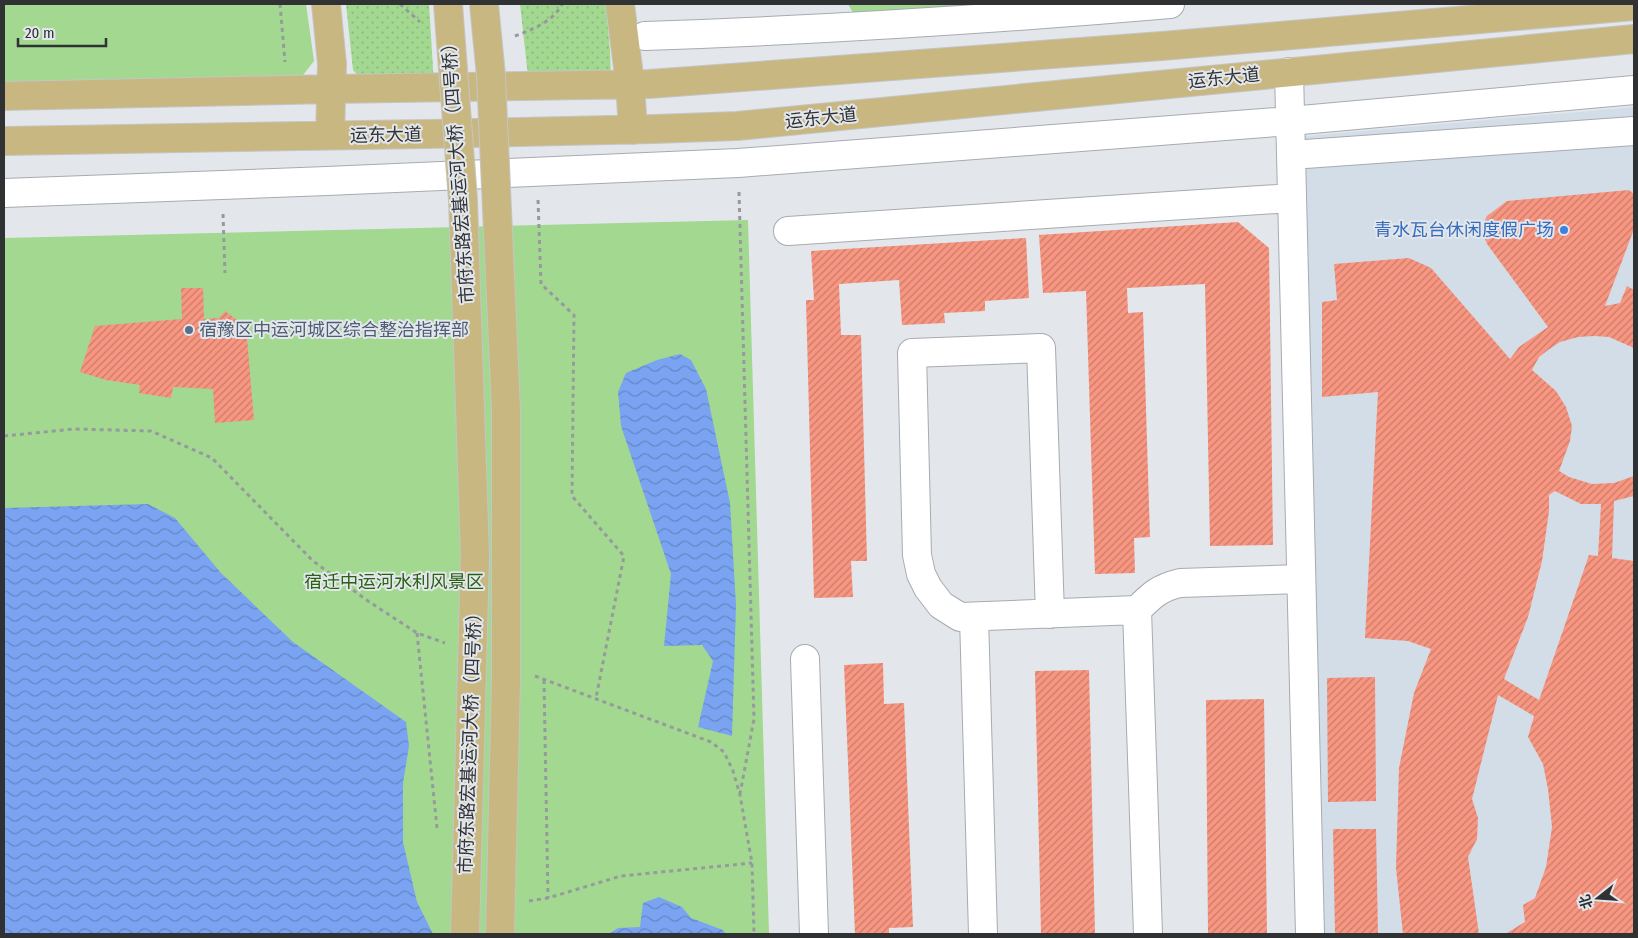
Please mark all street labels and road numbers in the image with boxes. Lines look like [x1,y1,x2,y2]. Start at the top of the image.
street label: 市府东路宏基运河大桥（四号桥） [438,34,478,304]
street label: 运东大道 [1187,63,1261,93]
street label: 运东大道 [784,103,858,133]
street label: 运东大道 [350,123,422,147]
street label: 市府东路宏基运河大桥（四号桥） [454,604,486,874]

